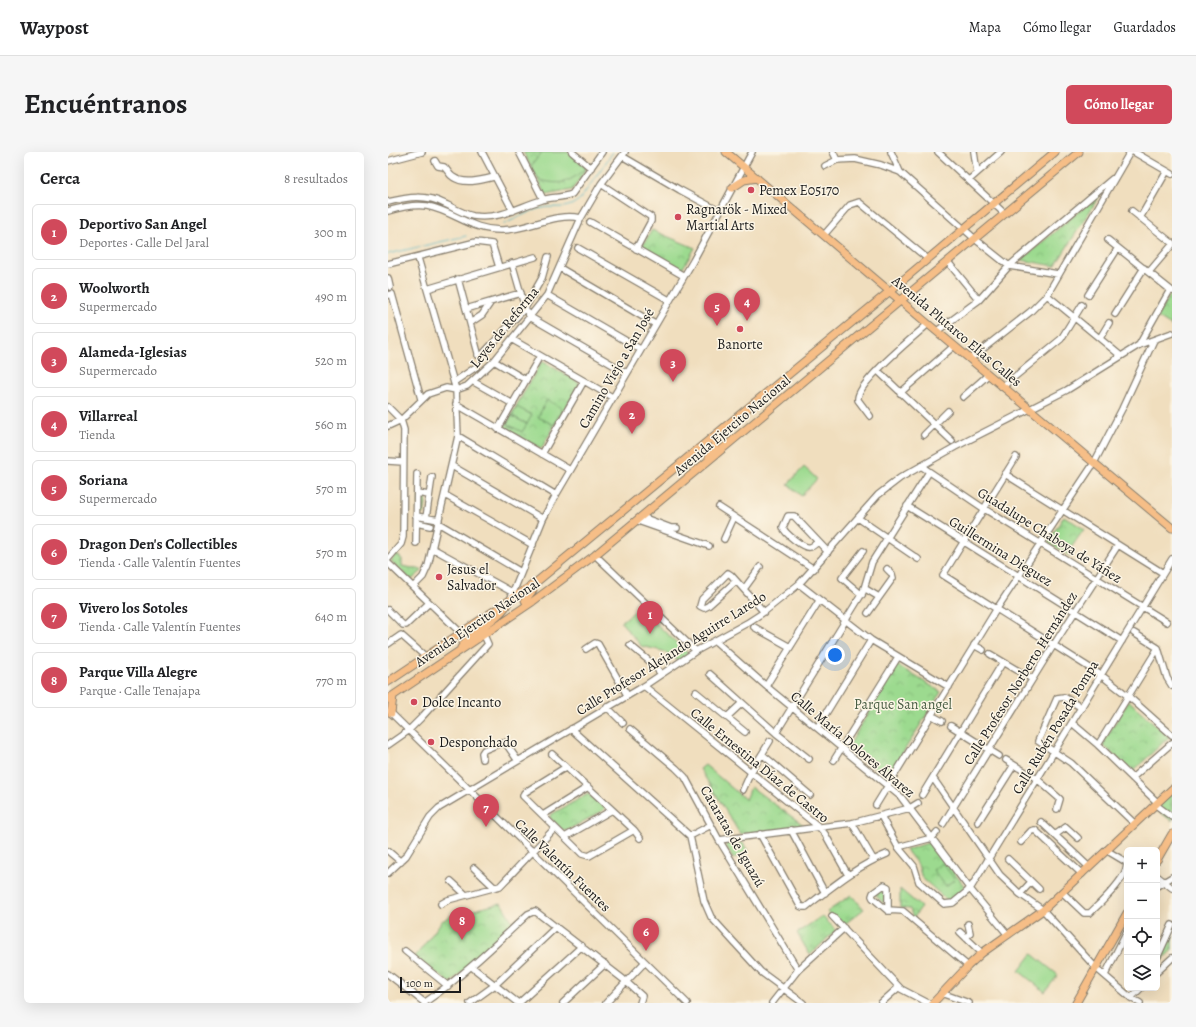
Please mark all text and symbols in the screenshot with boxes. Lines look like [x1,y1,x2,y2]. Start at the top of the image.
text: Waypost [20,15,89,41]
text: Mapa [969,18,1001,37]
text: Cómo llegar [1023,18,1091,37]
text: Guardados [1113,18,1176,37]
text: Encuéntranos [24,85,188,123]
button: Cómo llegar [1066,85,1172,124]
text: Cerca [40,167,80,190]
text: 8 resultados [284,170,348,187]
place label: Pemex E05170 [759,181,839,200]
marker: Pemex E05170 [746,185,756,195]
place label: Ragnarök - Mixed Martial Arts [686,200,788,235]
marker: Ragnarök - Mixed Martial Arts [673,212,683,222]
text: Deportivo San Angel [79,214,207,234]
text: 1 [52,224,56,241]
text: 300 m [314,224,347,241]
text: Deportes · Calle Del Jaral [79,234,209,251]
street label: Avenida Plutarco Elías Calles [887,271,1025,391]
text: Woolworth [79,278,150,298]
street label: Leyes de Reforma [466,282,544,372]
text: 2 [51,288,57,305]
text: 490 m [315,288,347,305]
pin: 4 [734,288,760,321]
pin: 5 [704,293,730,326]
text: Supermercado [79,298,157,315]
street label: Camino Viejo a San José [574,305,659,432]
marker: Banorte [735,324,745,334]
place label: Banorte [717,335,763,354]
text: Alameda-Iglesias [79,342,187,362]
pin: 3 [660,349,686,382]
text: 3 [51,352,57,369]
text: 520 m [315,352,347,369]
text: Supermercado [79,362,157,379]
street label: Avenida Ejercito Nacional [669,371,795,481]
pin: 2 [619,401,645,434]
text: Villarreal [79,406,137,426]
text: 4 [51,416,57,433]
text: 560 m [315,416,347,433]
text: Tienda [79,426,115,443]
text: Soriana [79,470,128,490]
text: 5 [51,480,57,497]
text: 570 m [316,480,347,497]
street label: Guadalupe Chaboya de Yáñez [974,483,1126,588]
text: Supermercado [79,490,157,507]
street label: Guillermina Dieguez [945,512,1056,591]
text: Dragon Den's Collectibles [79,534,237,554]
text: 6 [51,544,57,561]
text: 570 m [316,544,347,561]
text: Tienda · Calle Valentín Fuentes [79,554,241,571]
place label: Jesus el Salvador [447,560,497,595]
marker: Jesus el Salvador [434,572,444,582]
street label: Avenida Ejercito Nacional [410,573,544,672]
street label: Calle Profesor Alejando Aguirre Laredo [573,587,770,720]
street label: Calle Profesor Norberto Hernández [959,588,1082,769]
text: Vivero los Sotoles [79,598,188,618]
pin: 1 [637,601,663,634]
text: 7 [51,608,57,625]
text: 640 m [315,608,347,625]
text: Tienda · Calle Valentín Fuentes [79,618,241,635]
your location [825,645,845,665]
street label: Calle Rubén Posada Pompa [1008,656,1103,798]
text: Parque Villa Alegre [79,662,197,682]
text: 8 [51,672,57,689]
text: 770 m [316,672,347,689]
text: Parque · Calle Tenajapa [79,682,201,699]
street label: Calle María Dolores Álvarez [786,687,919,802]
place label: Dolce Incanto [422,693,501,712]
park label: Parque San angel [854,695,953,714]
marker: Dolce Incanto [409,697,419,707]
street label: Calle Ernestina Díaz de Castro [686,703,833,827]
place label: Desponchado [439,733,517,752]
marker: Desponchado [426,737,436,747]
street label: Cataratas de Iguazú [696,782,770,891]
pin: 7 [473,794,499,827]
street label: Calle Valentín Fuentes [510,815,615,916]
map controls [1124,847,1160,991]
button: + [1124,847,1160,883]
button: − [1124,883,1160,919]
pin: 8 [449,907,475,940]
pin: 6 [633,918,659,951]
button: locate [1124,919,1160,955]
button: layers [1124,955,1160,991]
scale bar [400,975,461,994]
text: 100 m [406,976,433,991]

